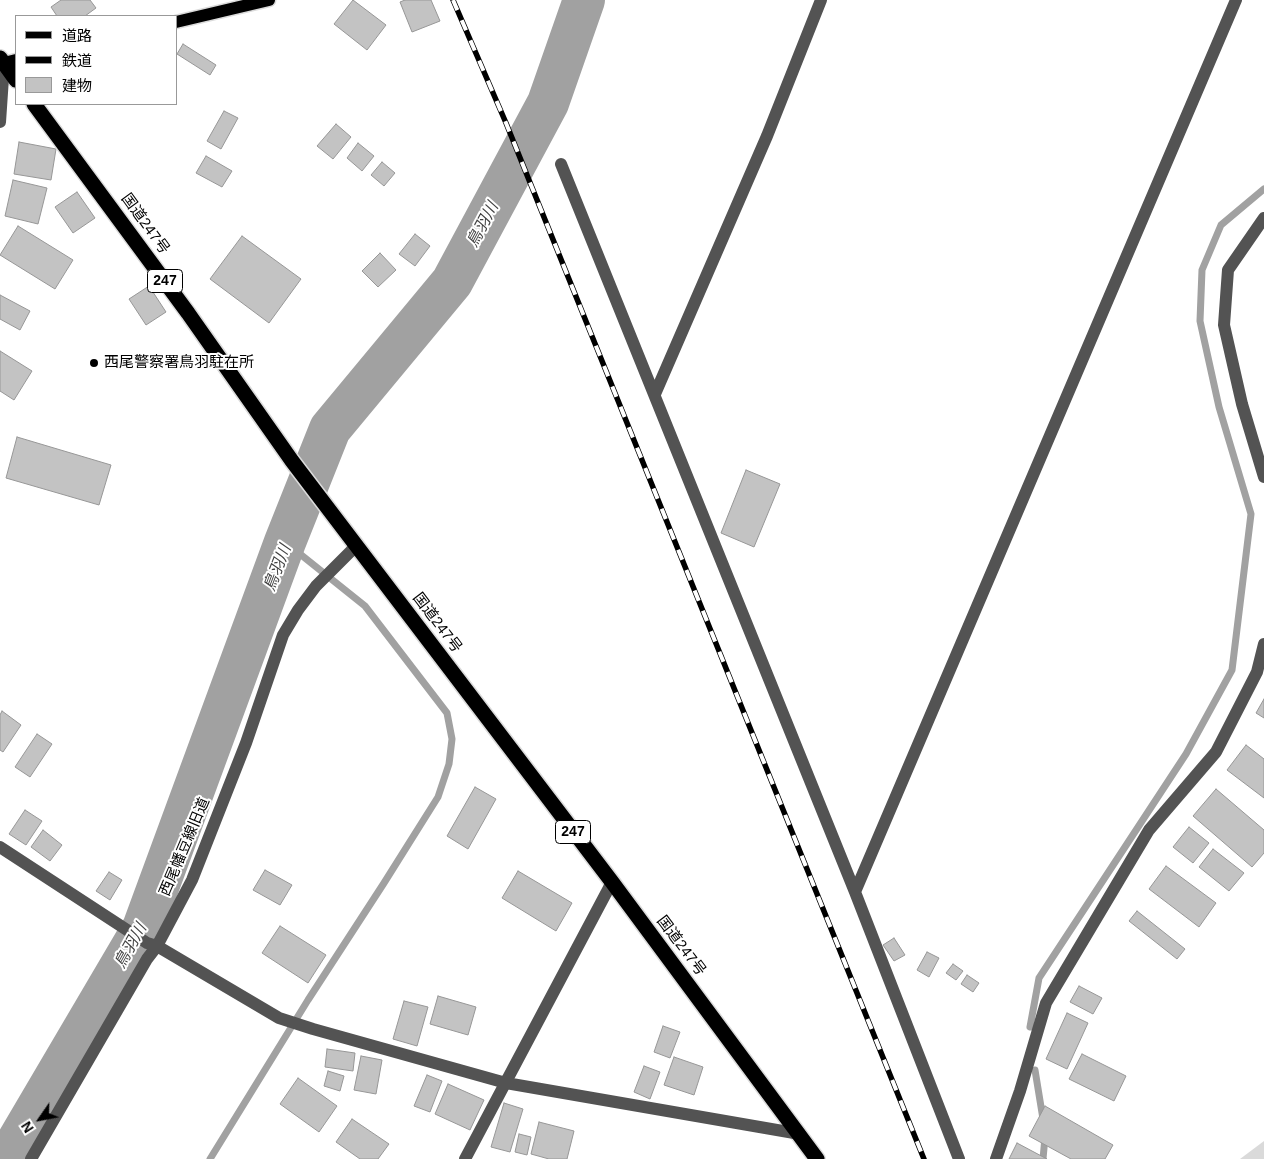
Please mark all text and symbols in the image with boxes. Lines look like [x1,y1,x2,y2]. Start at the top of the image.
legend [15,15,178,105]
text: 道路 [62,27,92,44]
text: 鉄道 [62,52,92,69]
text: 建物 [62,77,92,94]
street label: 国道247号 [117,190,173,258]
water label: 鳥羽川 [463,199,503,251]
road number: 247 [148,270,182,292]
place label: 西尾警察署鳥羽駐在所 [104,354,254,372]
marker: 西尾警察署鳥羽駐在所 [88,357,100,369]
water label: 鳥羽川 [260,542,296,594]
street label: 国道247号 [409,590,465,656]
street label: 西尾幡豆線旧道 [156,795,214,899]
road number: 247 [556,820,590,844]
street label: 国道247号 [653,913,709,979]
water label: 鳥羽川 [111,920,151,972]
north arrow [15,1094,65,1144]
text: N [18,1119,37,1136]

